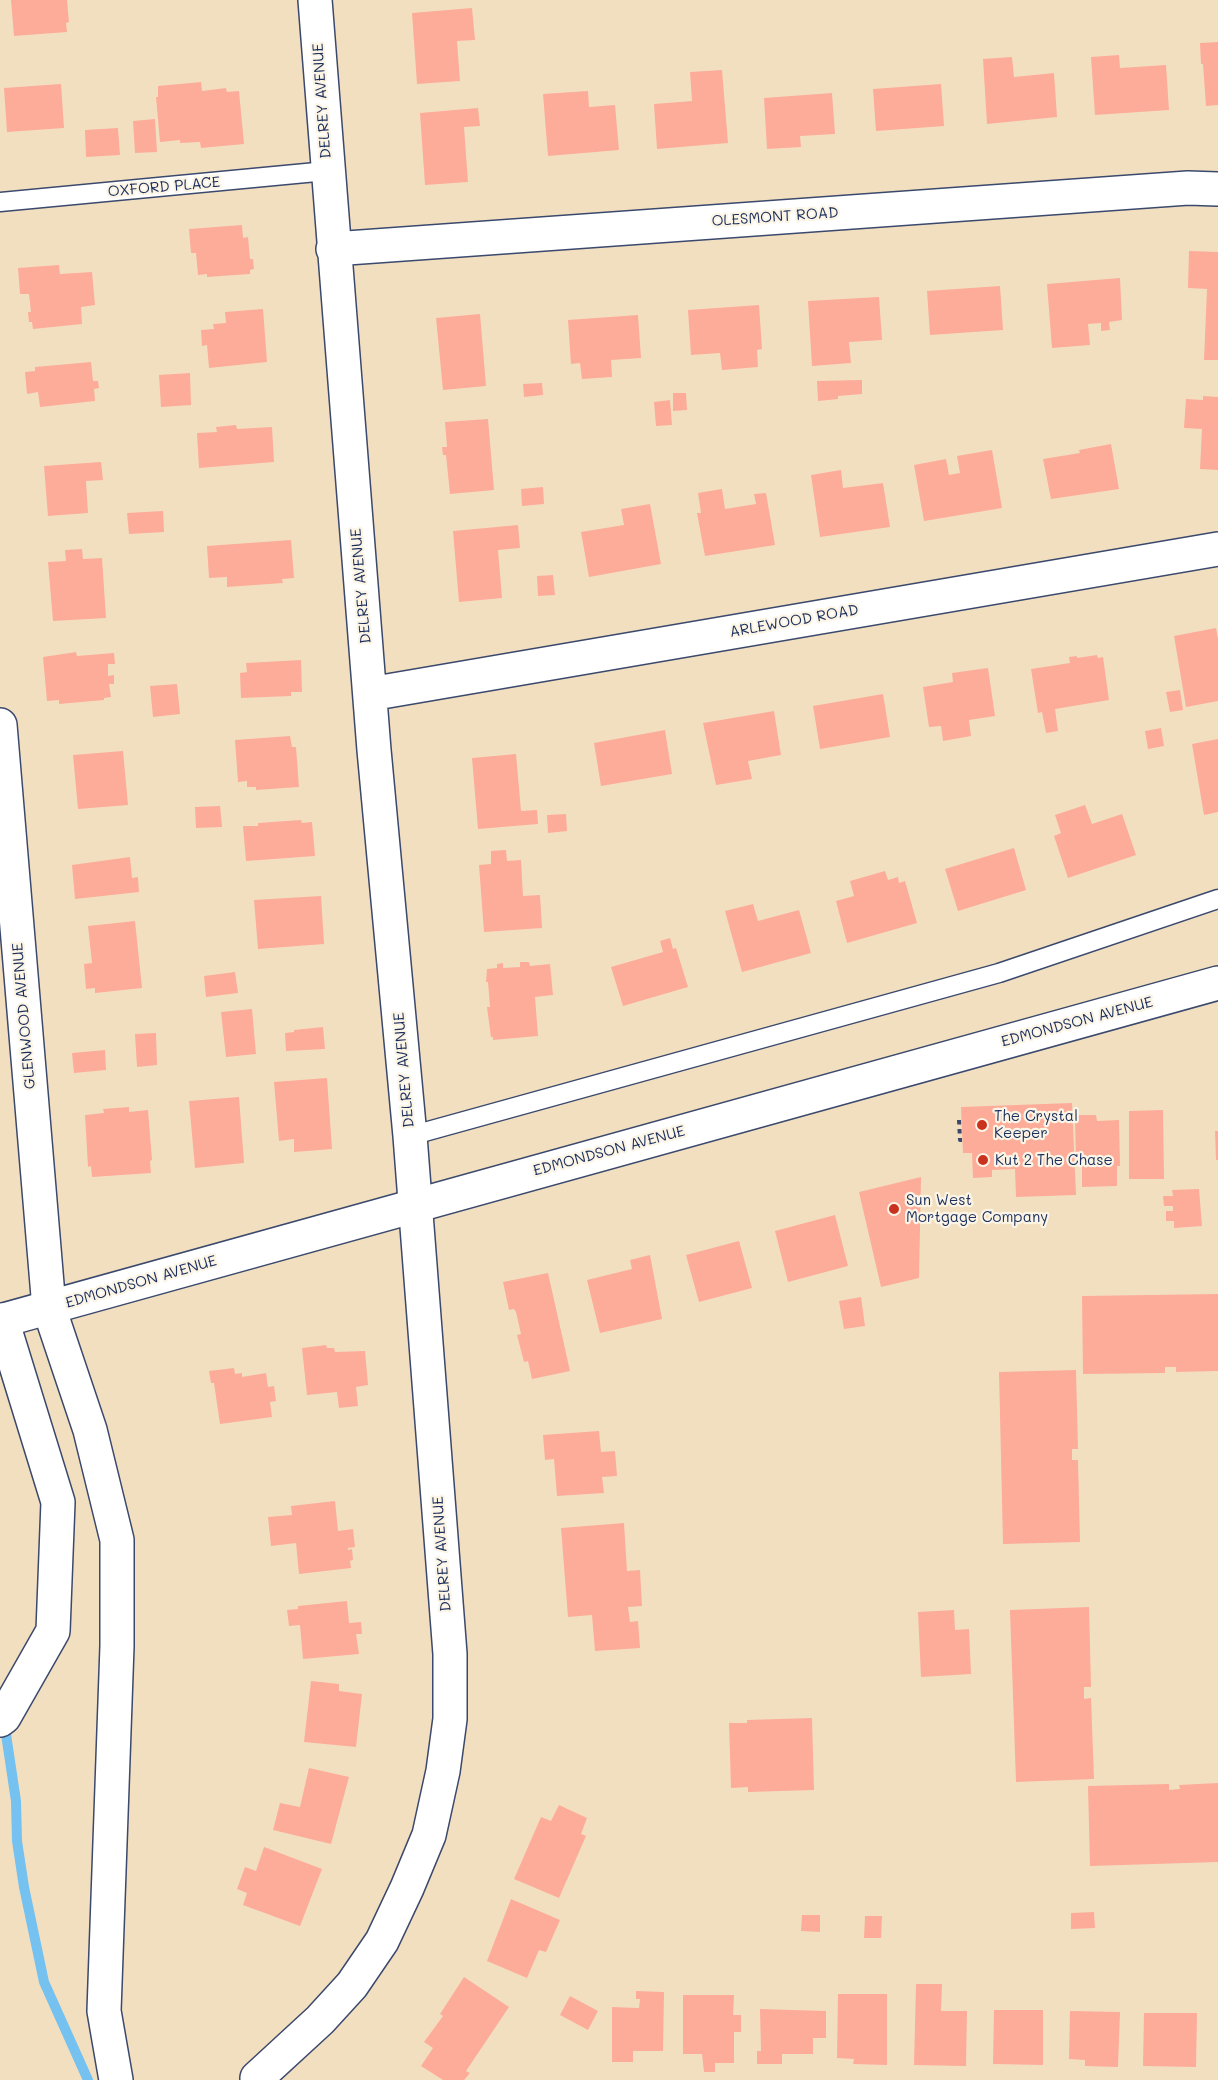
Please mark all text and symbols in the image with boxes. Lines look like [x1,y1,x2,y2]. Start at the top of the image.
street label: DELREY AVENUE [309,43,335,159]
street label: OXFORD PLACE [107,173,221,201]
street label: OLESMONT ROAD [711,204,839,230]
street label: DELREY AVENUE [347,528,375,644]
street label: ARLEWOOD ROAD [728,601,860,641]
street label: GLENWOOD AVENUE [9,942,39,1090]
street label: EDMONDSON AVENUE [999,993,1155,1051]
street label: DELREY AVENUE [390,1012,418,1128]
place label: The Crystal Keeper [994,1107,1078,1142]
marker: The Crystal Keeper [975,1118,989,1132]
street label: EDMONDSON AVENUE [531,1122,687,1180]
place label: Kut 2 The Chase [995,1151,1113,1169]
marker: Kut 2 The Chase [976,1153,990,1167]
place label: Sun West Mortgage Company [906,1191,1048,1226]
marker: Sun West Mortgage Company [887,1202,901,1216]
street label: EDMONDSON AVENUE [63,1252,219,1312]
street label: DELREY AVENUE [429,1496,455,1612]

